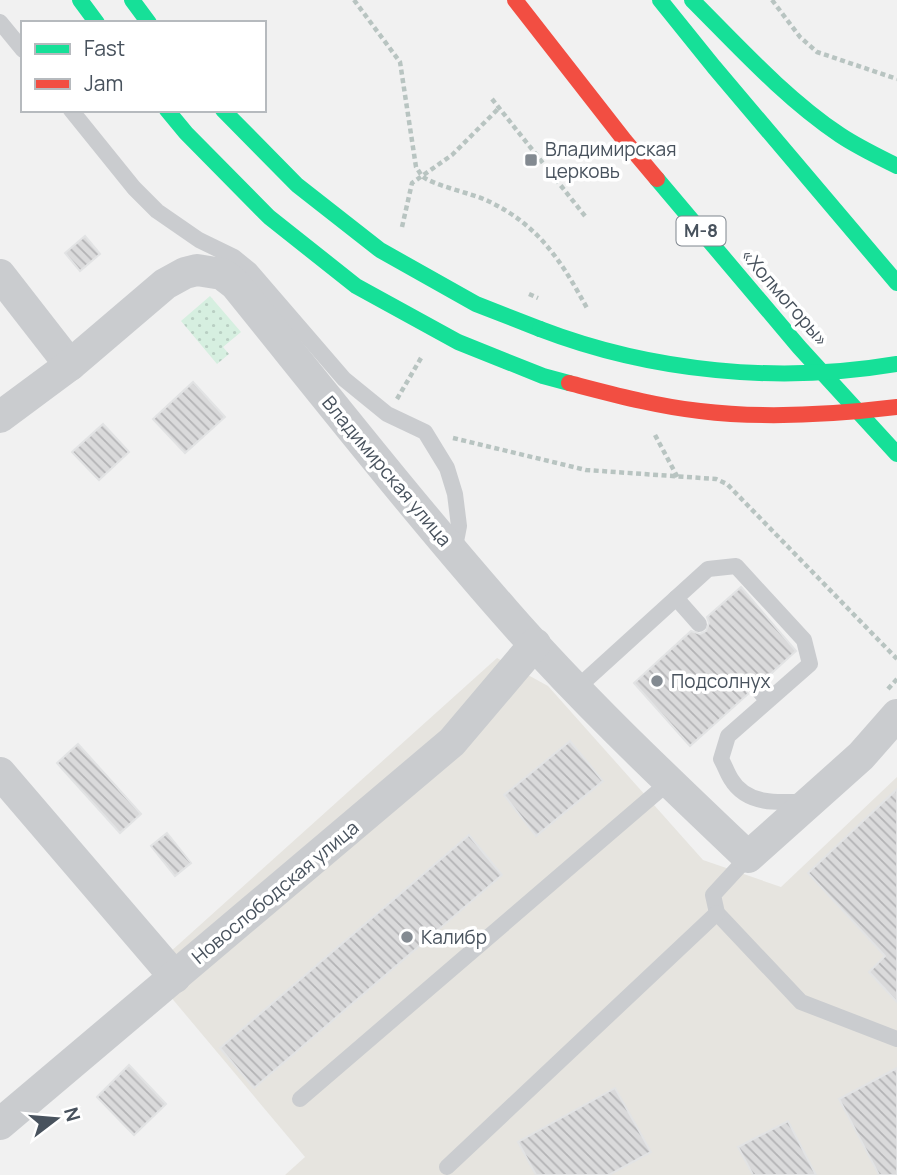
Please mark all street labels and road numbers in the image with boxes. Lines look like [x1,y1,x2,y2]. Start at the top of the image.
road number: М-8 [676,216,726,246]
street label: «Холмогоры» [735,242,835,352]
street label: Владимирская улица [316,390,458,552]
street label: Новослободская улица [186,814,364,970]

